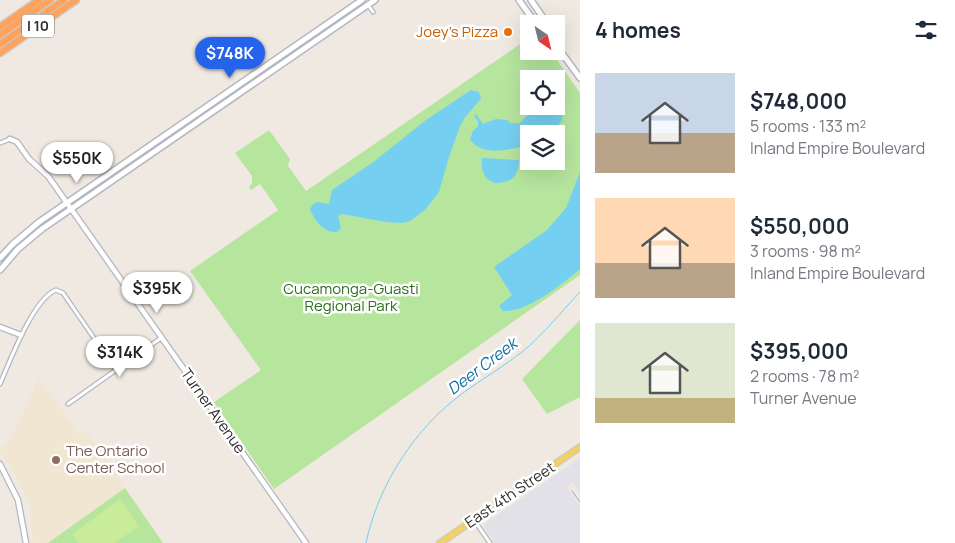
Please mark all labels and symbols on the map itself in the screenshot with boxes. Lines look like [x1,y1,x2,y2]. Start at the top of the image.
road number: I 10 [22,15,54,38]
north arrow [520,15,565,60]
place label: Joey's Pizza [416,21,498,42]
marker: Joey's Pizza [502,26,514,38]
pin: $748K [195,36,265,79]
pin: $550K [42,142,112,184]
pin: $395K [122,272,192,314]
park label: Cucamonga-Guasti Regional Park [283,278,419,316]
water label: Deer Creek [443,331,523,399]
pin: $314K [85,336,155,378]
street label: Turner Avenue [176,364,251,458]
place label: The Ontario Center School [66,440,165,478]
marker: The Ontario Center School [50,454,62,466]
street label: East 4th Street [460,457,559,533]

